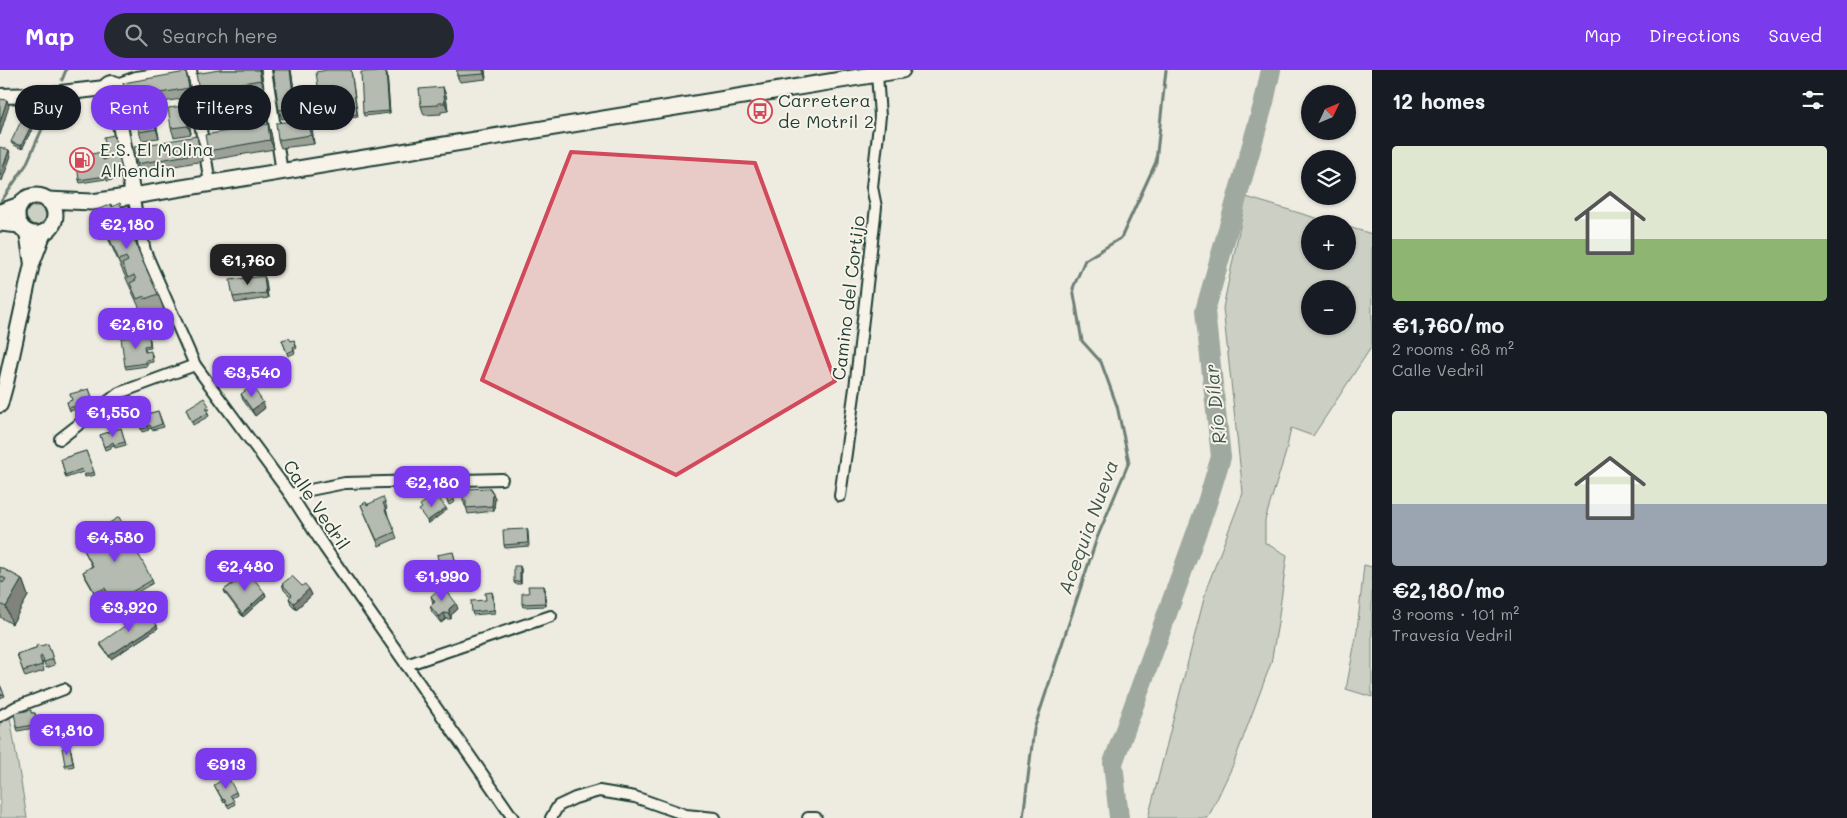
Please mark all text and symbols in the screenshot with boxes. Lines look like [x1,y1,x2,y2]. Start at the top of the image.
search box [104,13,454,58]
text: Map [25,20,74,51]
icon: search [122,21,150,49]
text: Search here [162,23,278,48]
text: Map [1584,23,1621,47]
text: Directions [1649,23,1741,47]
text: Saved [1769,23,1822,47]
chip: Buy [15,85,81,130]
chip: Rent [91,85,168,130]
chip: Filters [178,85,271,130]
chip: New [281,85,355,130]
north arrow [1301,85,1356,140]
map controls [1301,85,1356,335]
icon: filters [1799,86,1827,114]
text: 12 homes [1392,87,1485,114]
place label: Carretera de Motril 2 [778,88,874,133]
bus stop icon: Carretera de Motril 2 [747,98,773,124]
place label: E.S. El Molina Alhendin [100,137,214,182]
fuel station icon: E.S. El Molina Alhendin [69,147,95,173]
button: layers [1301,150,1356,205]
icon: home [1565,178,1655,268]
pin: €2,180 [86,208,168,250]
text: €2,180 [100,213,154,234]
street label: Camino del Cortijo [826,214,870,382]
button: + [1301,215,1356,270]
pin: €1,760 [207,244,289,286]
text: €1,760 [221,249,275,270]
button: − [1301,280,1356,335]
pin: €2,610 [95,308,177,350]
text: €1,760/mo [1392,311,1504,338]
text: €2,610 [109,313,163,334]
text: 2 rooms · 68 m² [1392,338,1514,359]
pin: €3,540 [211,356,293,398]
text: Calle Vedril [1392,359,1484,380]
text: €3,540 [223,361,281,382]
water label: Río Dílar [1198,363,1231,445]
pin: €1,550 [72,396,154,438]
text: €1,550 [86,401,140,422]
icon: home [1565,443,1655,533]
street label: Calle Vedril [278,455,356,554]
water label: Acequia Nueva [1052,457,1123,597]
pin: €2,180 [391,466,473,508]
text: €2,180 [405,471,459,492]
pin: €4,580 [74,520,156,563]
text: €4,580 [86,526,144,547]
pin: €2,480 [204,550,286,592]
text: €2,480 [216,555,274,576]
pin: €1,990 [401,560,483,602]
text: €1,990 [415,565,469,586]
text: €2,180/mo [1392,576,1505,603]
pin: €3,920 [88,590,170,633]
text: €3,920 [101,596,157,617]
text: 3 rooms · 101 m² [1392,603,1519,624]
text: Travesía Vedril [1392,624,1512,645]
pin: €1,810 [26,714,108,756]
text: €1,810 [41,719,93,740]
pin: €913 [196,748,256,790]
text: €913 [206,753,246,774]

